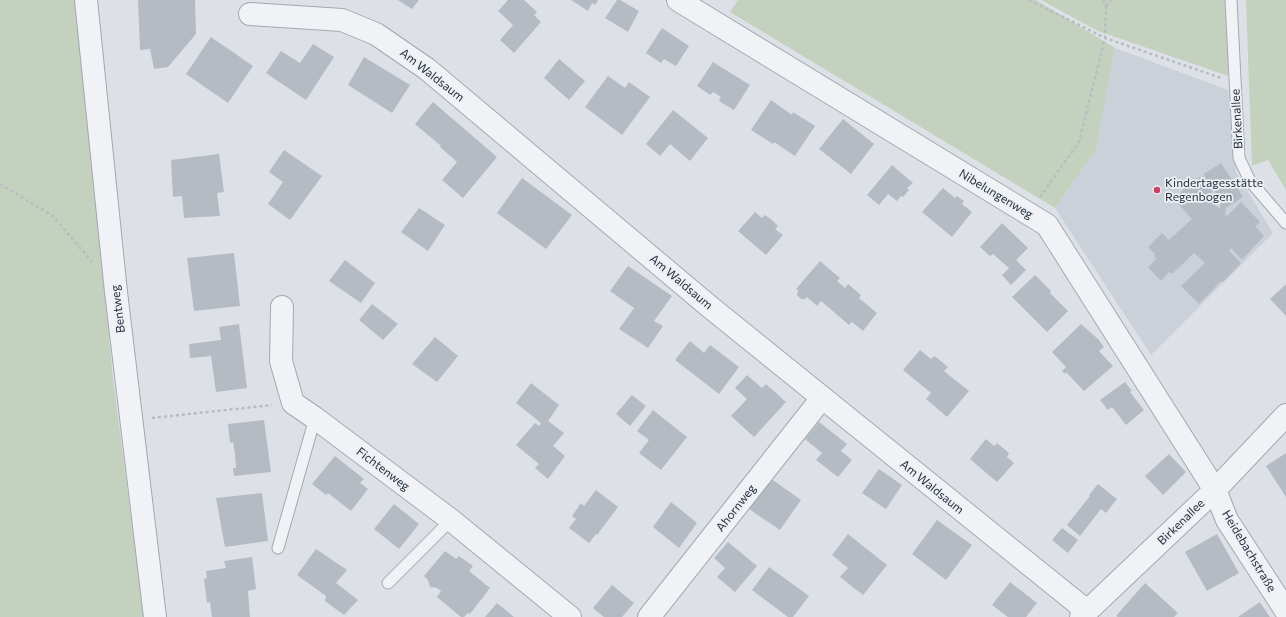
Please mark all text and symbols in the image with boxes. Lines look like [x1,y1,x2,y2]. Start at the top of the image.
street label: Am Waldsaum [397,45,467,105]
street label: Birkenallee [1228,89,1246,149]
street label: Nibelungenweg [956,166,1036,222]
place label: Kindertagesstätte Regenbogen [1165,176,1263,204]
marker: Kindertagesstätte Regenbogen [1152,185,1162,195]
street label: Am Waldsaum [647,251,715,313]
street label: Bentweg [108,284,128,334]
street label: Fichtenweg [354,444,412,494]
street label: Am Waldsaum [897,457,967,517]
street label: Ahornweg [713,481,759,535]
street label: Birkenallee [1154,496,1208,548]
street label: Heidebachstraße [1219,508,1279,594]

